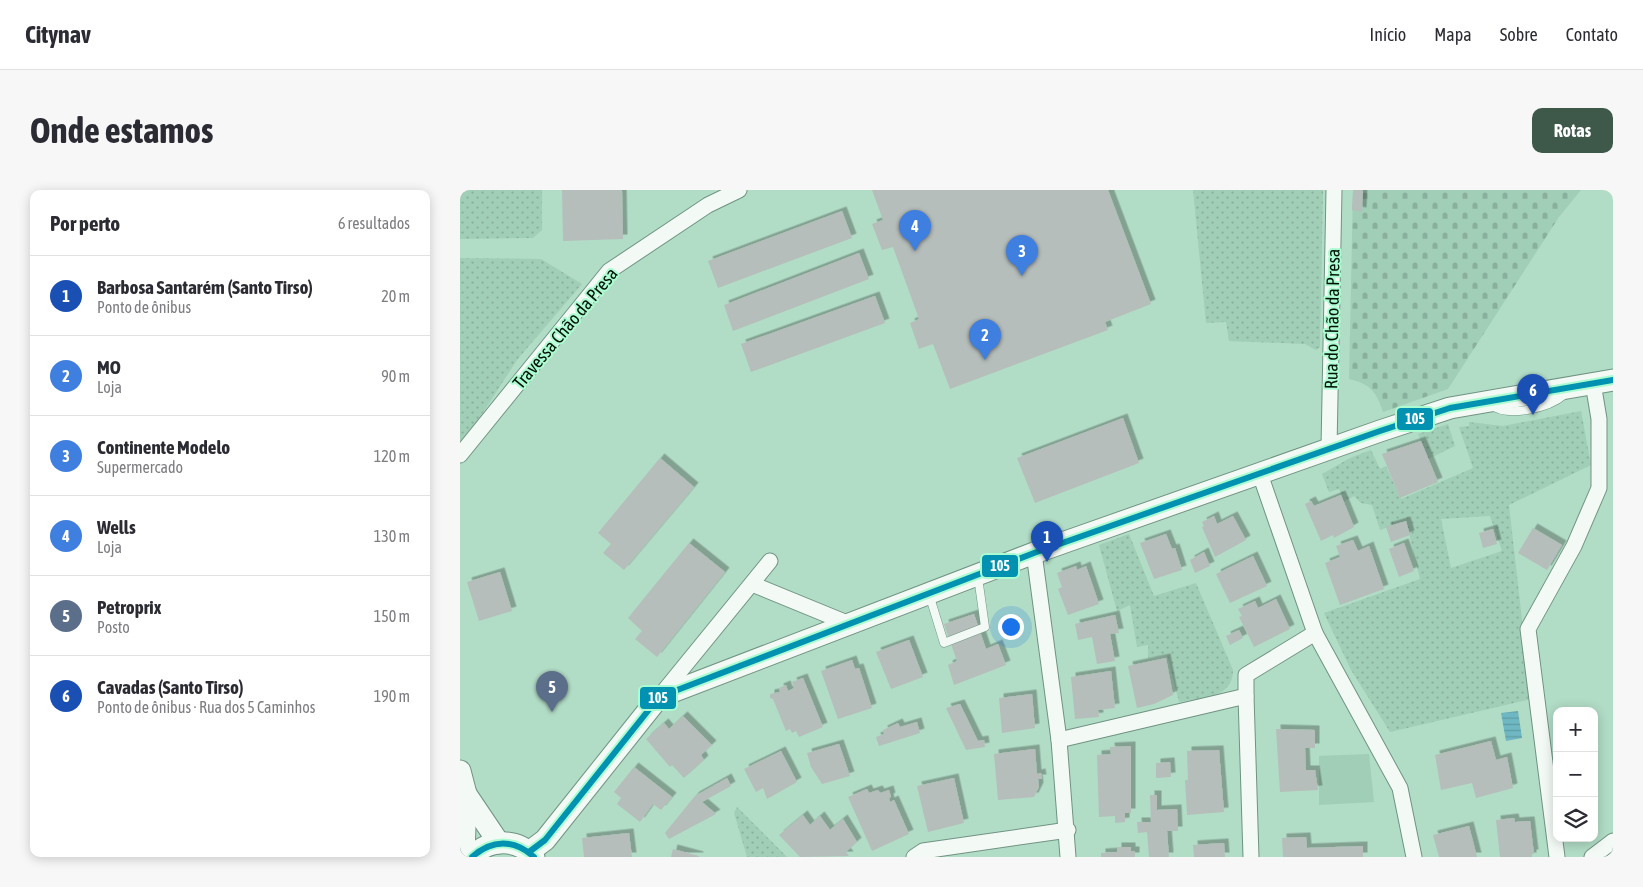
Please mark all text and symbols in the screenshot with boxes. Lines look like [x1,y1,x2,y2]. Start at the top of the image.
text: Citynav [25,21,91,48]
text: Início [1370,24,1406,45]
text: Mapa [1434,24,1472,45]
text: Sobre [1500,24,1538,45]
text: Contato [1566,24,1618,45]
button: Rotas [1532,108,1613,153]
text: Onde estamos [30,110,213,150]
pin: 4 [899,210,931,251]
text: Por perto [50,211,120,235]
text: 6 resultados [338,214,410,232]
pin: 3 [1006,235,1038,276]
street label: Rua do Chão da Presa [1320,249,1344,389]
street label: Travessa Chão da Presa [508,263,622,393]
text: Barbosa Santarém (Santo Tirso) [97,276,313,298]
text: 1 [62,287,70,305]
text: 20 m [381,287,410,305]
text: Ponto de ônibus [97,298,191,316]
pin: 2 [969,319,1001,360]
text: MO [97,356,121,378]
text: 2 [62,367,70,385]
text: 90 m [381,367,410,385]
pin: 6 [1517,374,1549,415]
text: Loja [97,378,122,396]
line badge: 105 [1396,407,1434,431]
text: 105 [1405,411,1425,427]
text: Continente Modelo [97,436,230,458]
text: 3 [62,447,70,465]
text: 120 m [374,447,410,465]
text: Supermercado [97,458,183,476]
text: Wells [97,516,136,538]
pin: 1 [1031,521,1063,562]
text: 4 [62,527,70,545]
text: 130 m [374,527,410,545]
text: Loja [97,538,122,556]
line badge: 105 [981,554,1019,578]
text: 105 [990,558,1010,574]
text: Petroprix [97,596,161,618]
text: 5 [62,607,70,625]
text: 150 m [374,607,410,625]
your location [998,614,1024,640]
text: Posto [97,618,130,636]
pin: 5 [536,671,568,712]
text: Cavadas (Santo Tirso) [97,676,244,698]
line badge: 105 [639,686,677,710]
text: 6 [62,687,70,705]
text: 190 m [374,687,410,705]
text: 105 [648,690,668,706]
text: Ponto de ônibus · Rua dos 5 Caminhos [97,698,315,716]
map controls [1553,707,1598,842]
button: + [1553,707,1598,752]
button: − [1553,752,1598,797]
button: layers [1553,797,1598,842]

